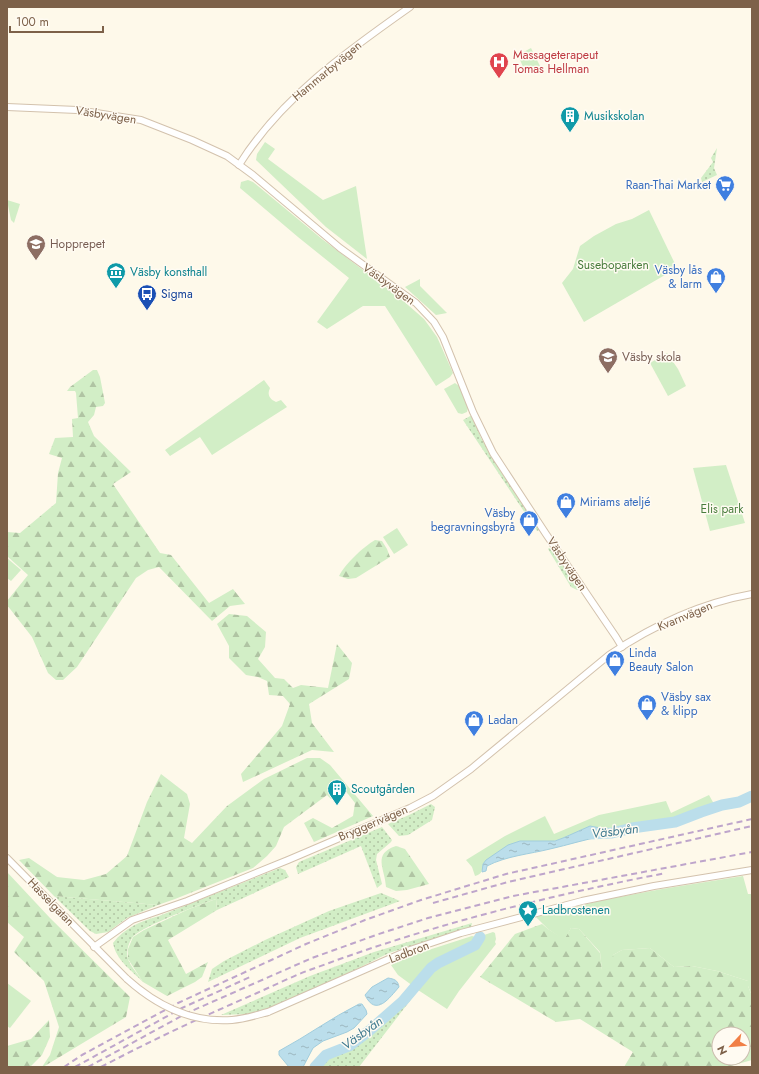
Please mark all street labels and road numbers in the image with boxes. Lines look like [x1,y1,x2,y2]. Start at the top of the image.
street label: Hammarbyvägen [288,37,366,105]
street label: Väsbyvägen [74,101,138,129]
street label: Väsbyvägen [359,259,419,309]
street label: Väsbyvägen [542,534,592,594]
street label: Kvarnvägen [655,596,715,636]
street label: Bryggerivägen [336,800,410,846]
street label: Hasselgatan [24,874,78,930]
street label: Ladbron [386,936,432,968]

